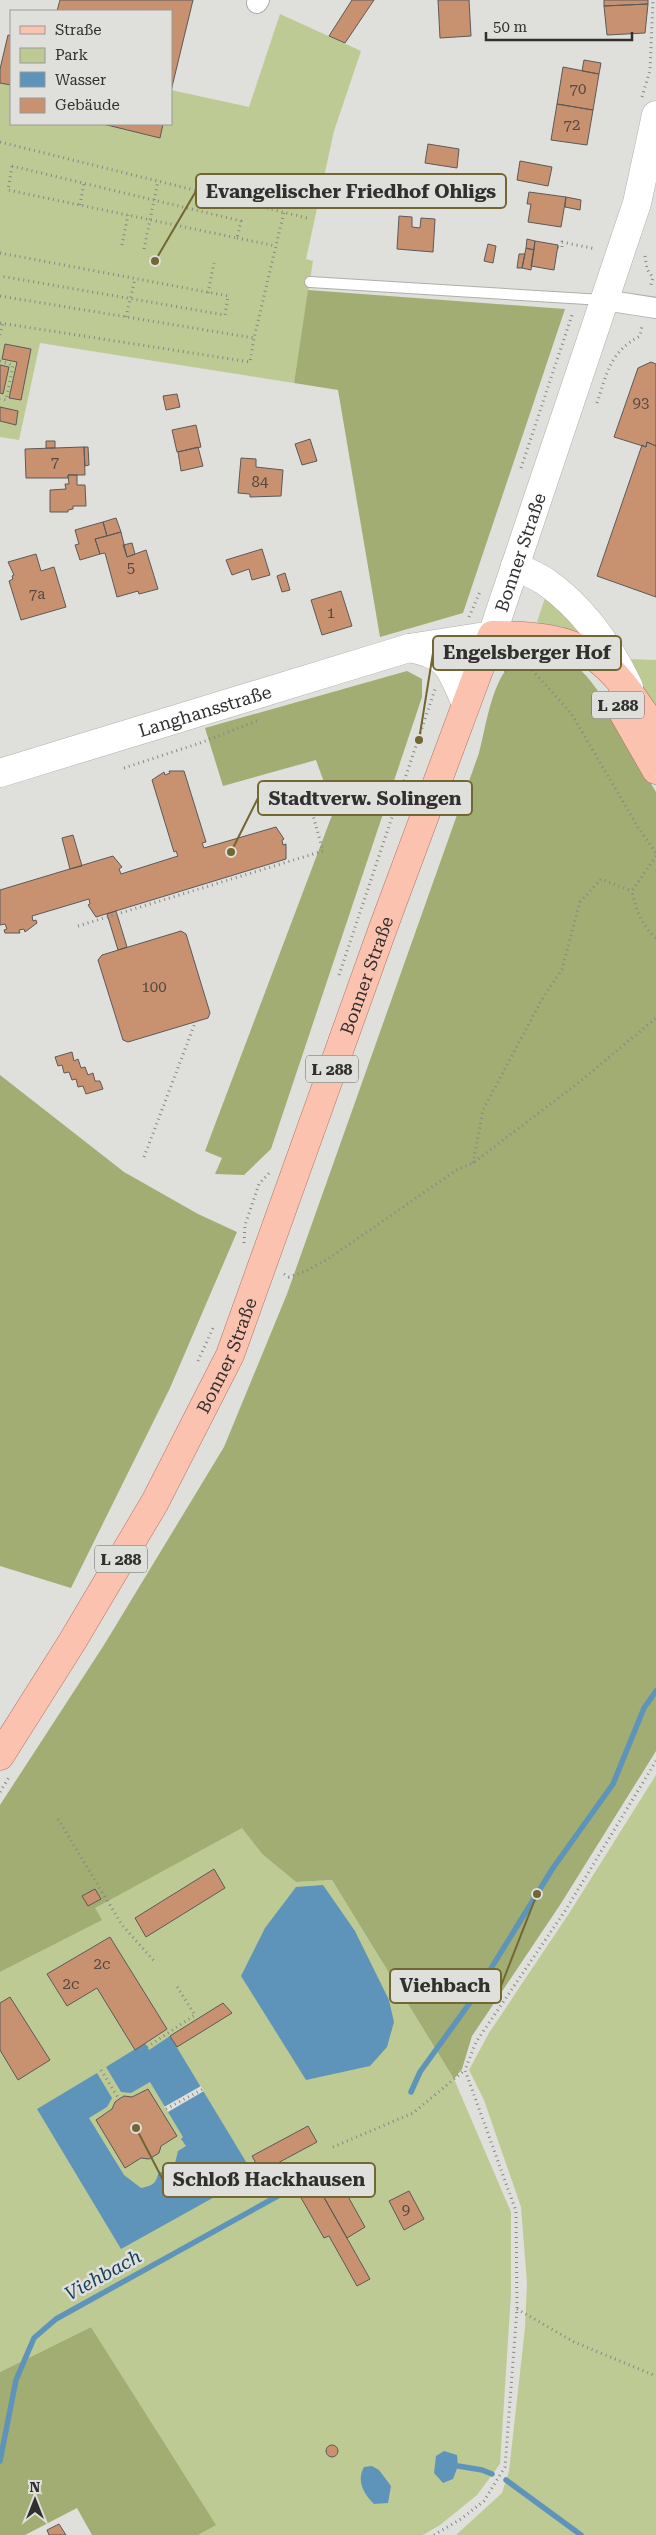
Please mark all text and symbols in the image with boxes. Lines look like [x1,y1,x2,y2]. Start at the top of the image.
legend [10,10,172,125]
scale bar [486,10,632,42]
text: 50 m [493,18,528,36]
text: Straße [55,21,102,39]
text: Park [55,46,89,64]
text: Wasser [55,71,106,89]
house number: 70 [570,80,586,98]
text: Gebäude [55,96,120,114]
house number: 72 [564,116,580,134]
callout: Evangelischer Friedhof Ohligs [196,174,506,208]
text: Evangelischer Friedhof Ohligs [206,180,496,203]
house number: 93 [633,394,649,412]
house number: 7 [51,453,59,471]
house number: 84 [252,473,269,491]
street label: Bonner Straße [490,490,550,614]
house number: 5 [127,559,135,577]
house number: 7a [29,585,45,603]
house number: 1 [327,604,335,622]
callout: Engelsberger Hof [433,636,621,670]
text: Engelsberger Hof [443,641,612,664]
street label: Langhansstraße [136,680,274,741]
road number: L 288 [592,692,644,718]
callout: Stadtverw. Solingen [258,781,472,815]
text: Stadtverw. Solingen [268,787,462,810]
street label: Bonner Straße [335,913,397,1037]
house number: 100 [141,978,167,996]
road number: L 288 [306,1056,358,1082]
street label: Bonner Straße [192,1294,260,1417]
road number: L 288 [95,1546,147,1572]
house number: 2c [94,1955,110,1973]
callout: Viehbach [390,1969,501,2003]
text: Viehbach [399,1974,491,1997]
house number: 2c [63,1975,79,1993]
callout: Schloß Hackhausen [163,2163,375,2197]
text: Schloß Hackhausen [173,2168,366,2191]
house number: 9 [402,2201,410,2219]
water label: Viehbach [61,2245,145,2305]
north arrow [10,2475,60,2525]
text: N [30,2479,41,2495]

